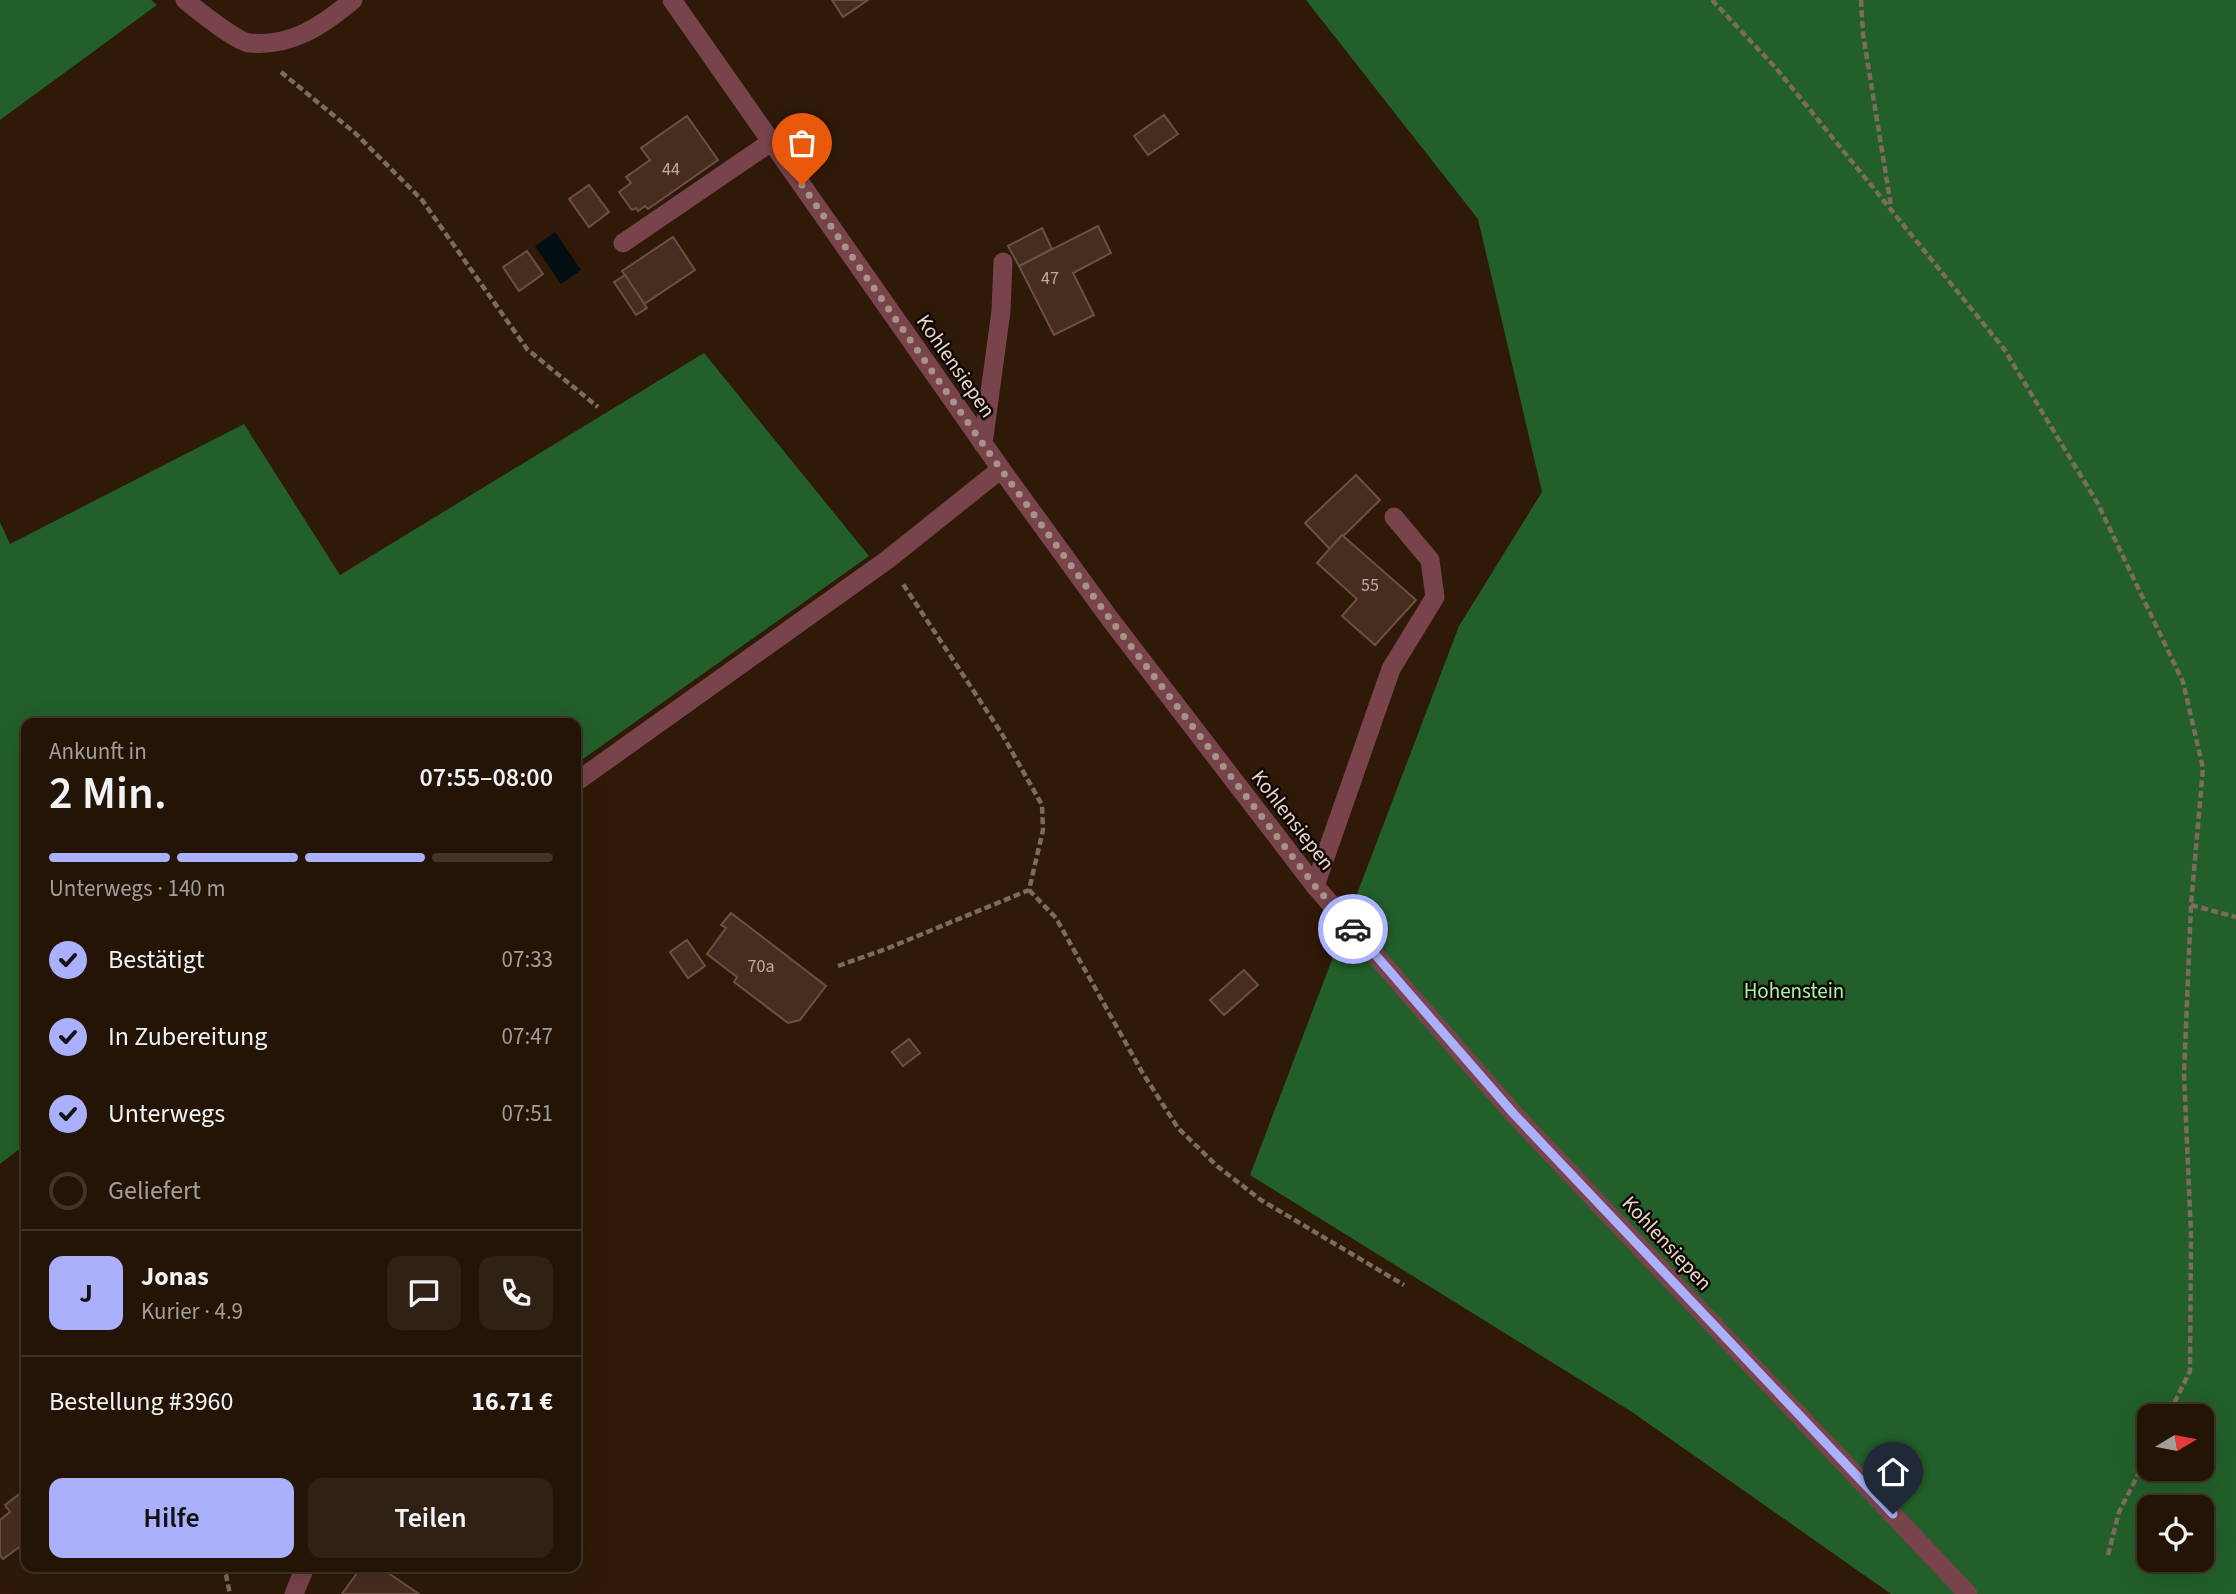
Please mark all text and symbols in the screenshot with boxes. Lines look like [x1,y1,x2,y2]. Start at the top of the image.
pin [772,113,832,185]
icon: bag [783,124,821,162]
house number: 44 [662,157,680,182]
house number: 47 [1041,266,1059,291]
street label: Kohlensiepen [909,308,1003,424]
house number: 55 [1361,573,1379,598]
text: Ankunft in [49,735,147,768]
text: 07:55–08:00 [420,759,553,796]
text: 2 Min. [49,761,167,826]
street label: Kohlensiepen [1244,763,1342,877]
text: Unterwegs · 140 m [49,872,225,905]
courier [1318,894,1388,964]
icon: car [1334,910,1372,948]
icon: check [49,941,87,979]
text: Bestätigt [108,941,205,978]
text: 07:33 [502,943,553,976]
house number: 70a [748,954,774,979]
park label: Hohenstein [1744,976,1844,1006]
icon: check [49,1018,87,1056]
text: In Zubereitung [108,1018,267,1055]
text: 07:47 [502,1020,553,1053]
icon: check [49,1095,87,1133]
text: Unterwegs [108,1095,225,1132]
text: 07:51 [502,1097,553,1130]
text: Geliefert [108,1172,201,1209]
street label: Kohlensiepen [1615,1189,1719,1297]
button: chat [387,1256,461,1330]
button: phone [479,1256,553,1330]
text: Jonas [141,1258,209,1295]
text: J [79,1275,93,1312]
text: Kurier · 4.9 [141,1295,243,1328]
text: Bestellung #3960 [49,1383,233,1420]
text: 16.71 € [471,1383,553,1420]
north arrow [2137,1404,2214,1480]
map controls [2137,1404,2214,1572]
pin [1863,1442,1923,1514]
icon: home [1874,1453,1912,1491]
button: Hilfe [49,1478,294,1558]
button: Teilen [308,1478,553,1558]
button: locate [2137,1495,2214,1572]

